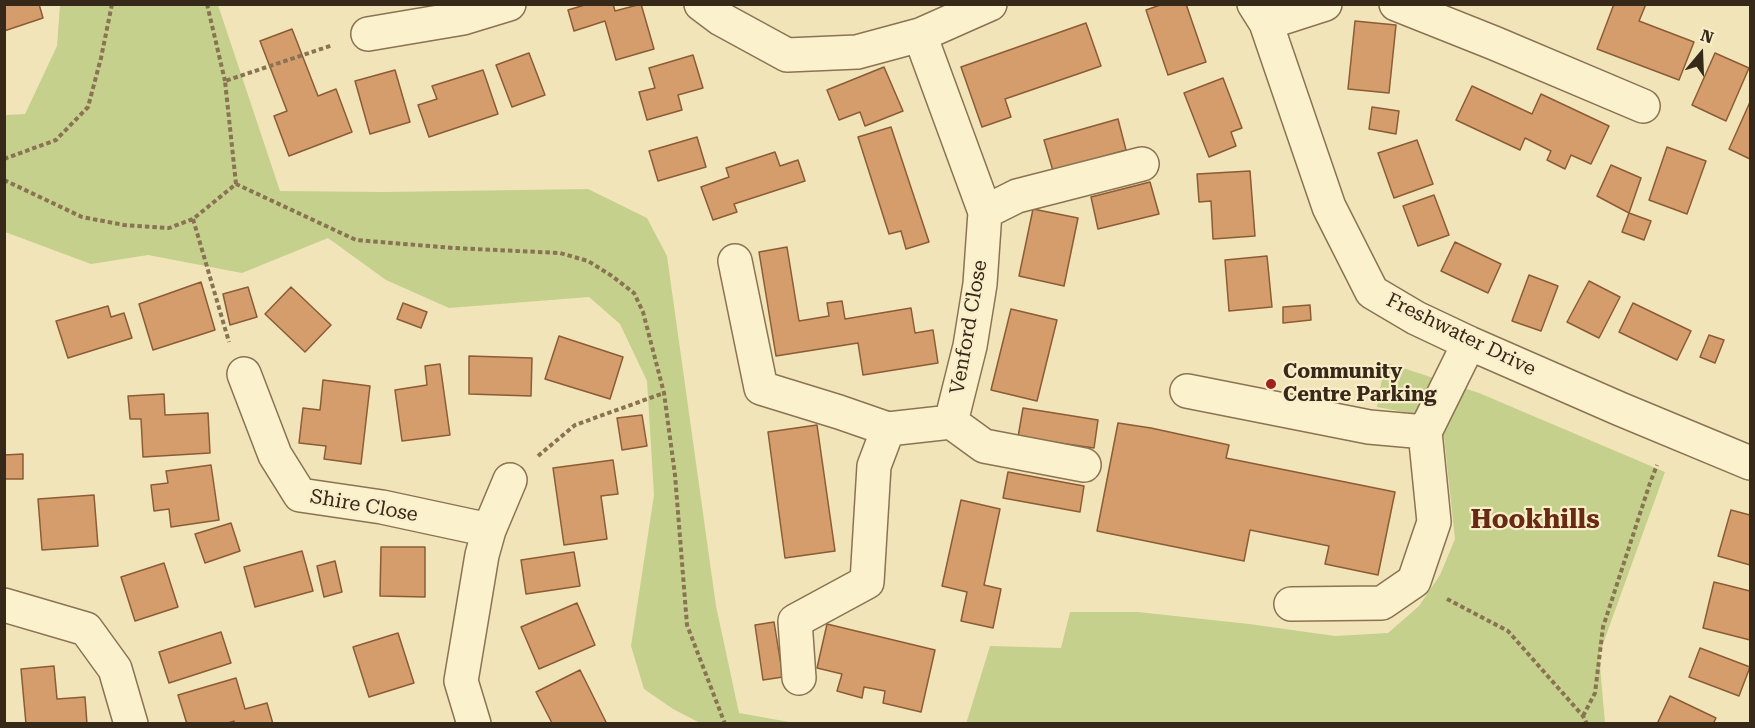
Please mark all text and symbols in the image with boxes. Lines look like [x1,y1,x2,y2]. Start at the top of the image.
north arrow [1671,24,1731,84]
text: N [1698,26,1716,47]
street label: Venford Close [945,258,993,396]
street label: Freshwater Drive [1382,288,1540,382]
place label: Community Centre Parking [1283,360,1437,407]
marker: Community Centre Parking [1264,377,1278,391]
street label: Shire Close [308,485,420,527]
district label: Hookhills [1470,504,1600,536]

